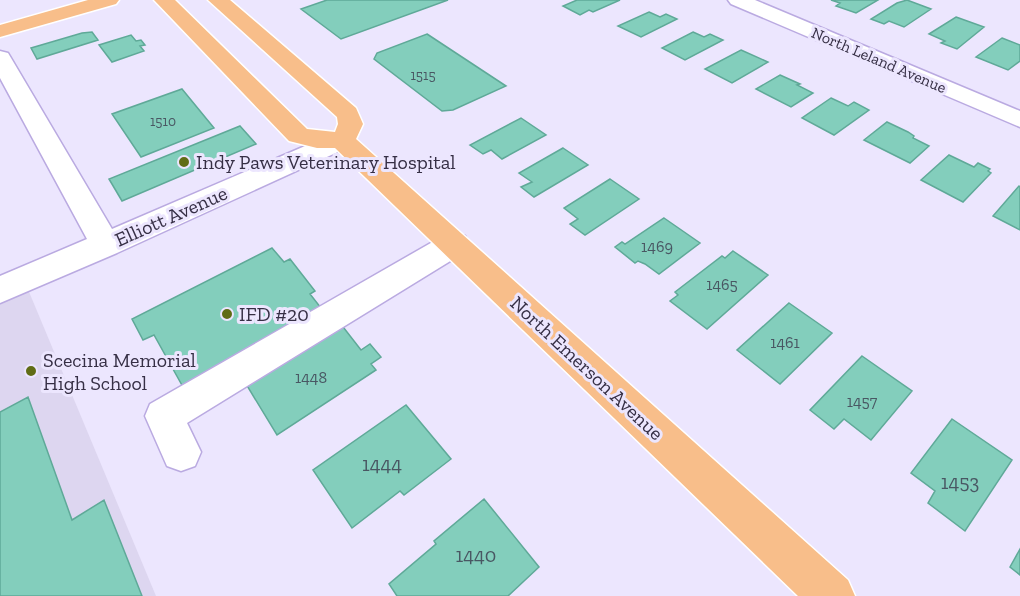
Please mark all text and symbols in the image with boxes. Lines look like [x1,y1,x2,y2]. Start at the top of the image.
street label: North Leland Avenue [809,23,949,97]
house number: 1515 [410,67,436,84]
house number: 1510 [150,113,176,130]
place label: Indy Paws Veterinary Hospital [196,150,456,174]
marker: Indy Paws Veterinary Hospital [177,155,191,169]
street label: Elliott Avenue [111,181,231,251]
house number: 1469 [641,237,673,256]
house number: 1465 [706,275,738,294]
street label: North Emerson Avenue [505,291,669,445]
place label: IFD #20 [239,302,309,326]
marker: IFD #20 [220,307,234,321]
house number: 1461 [770,333,800,352]
place label: Scecina Memorial High School [43,348,196,395]
marker: Scecina Memorial High School [24,364,38,378]
house number: 1448 [295,368,327,387]
house number: 1457 [847,392,878,411]
house number: 1444 [362,452,402,476]
house number: 1453 [941,470,979,494]
house number: 1440 [456,543,496,567]

